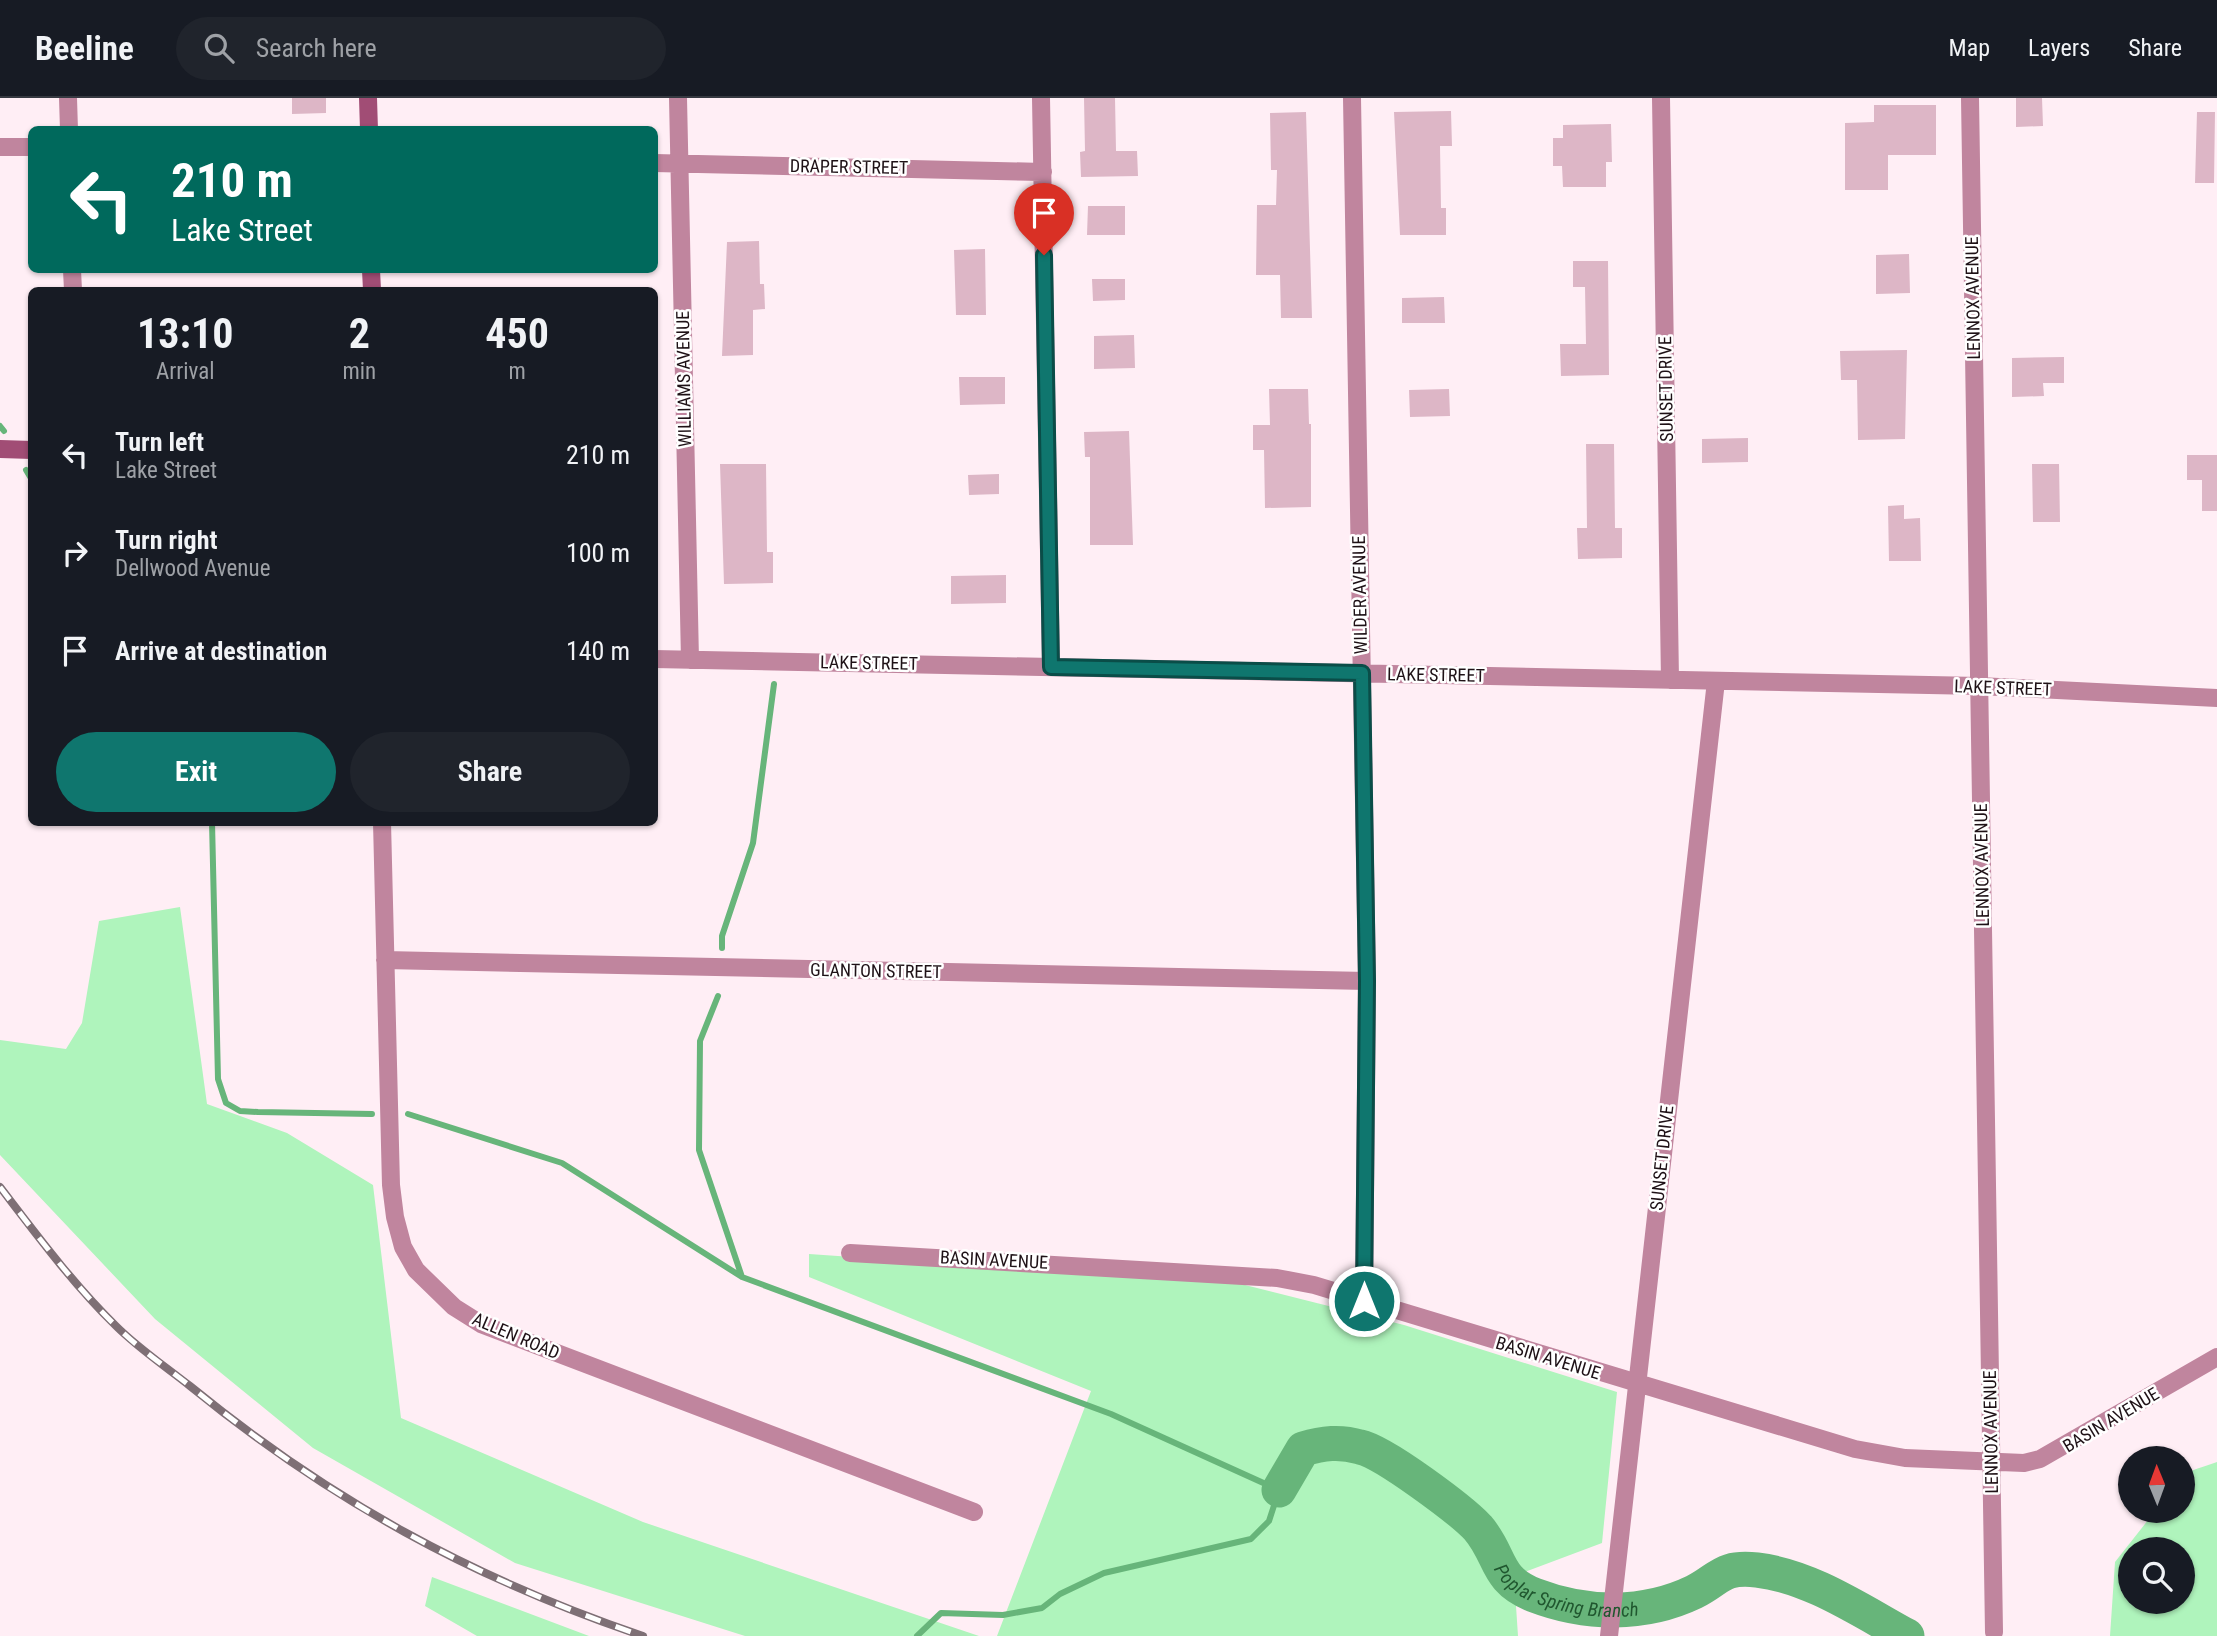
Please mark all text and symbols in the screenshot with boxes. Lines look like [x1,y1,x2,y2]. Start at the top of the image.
search box [176,17,666,80]
text: Beeline [35,29,134,68]
icon: search [200,29,238,67]
text: Search here [256,33,377,63]
text: Map [1949,34,1990,62]
text: Layers [2028,34,2090,62]
text: Share [2128,34,2182,62]
text: 210 m [171,152,293,209]
icon: left [56,154,147,245]
street label: DRAPER STREET [790,155,908,178]
pin [1014,183,1074,255]
icon: arrive [1025,194,1063,232]
text: Lake Street [171,211,313,249]
street label: LENNOX AVENUE [1961,236,1984,360]
text: 13:10 [137,309,233,358]
text: 2 [349,309,370,358]
text: 450 [485,309,549,358]
street label: WILLIAMS AVENUE [672,311,695,447]
street label: SUNSET DRIVE [1654,336,1677,442]
text: Arrival [156,358,214,385]
text: min [342,358,376,385]
text: m [508,358,526,385]
text: Turn left [115,427,204,457]
icon: left [56,436,94,474]
text: 210 m [566,440,630,470]
text: Lake Street [115,457,217,484]
text: Turn right [115,525,217,555]
icon: right [56,534,94,572]
street label: WILDER AVENUE [1348,536,1371,654]
text: 100 m [566,538,630,568]
text: Dellwood Avenue [115,555,270,582]
icon: arrive [56,632,94,670]
text: Arrive at destination [115,636,327,666]
text: 140 m [566,636,630,666]
street label: LAKE STREET [820,651,918,674]
street label: LAKE STREET [1387,663,1485,686]
street label: LAKE STREET [1954,675,2052,700]
button: Exit [56,732,336,812]
button: Share [350,732,630,812]
street label: LENNOX AVENUE [1970,803,1993,927]
street label: GLANTON STREET [810,959,942,982]
street label: SUNSET DRIVE [1646,1104,1677,1212]
street label: BASIN AVENUE [939,1246,1049,1273]
position arrow [1327,1264,1401,1338]
street label: ALLEN ROAD [469,1308,563,1363]
street label: BASIN AVENUE [1493,1332,1603,1383]
street label: LENNOX AVENUE [1979,1370,2002,1494]
street label: BASIN AVENUE [2059,1383,2163,1456]
north arrow [2118,1446,2194,1522]
map controls [2118,1446,2195,1614]
button: search [2118,1537,2195,1614]
water label: Poplar Spring Branch [1489,1560,1640,1622]

